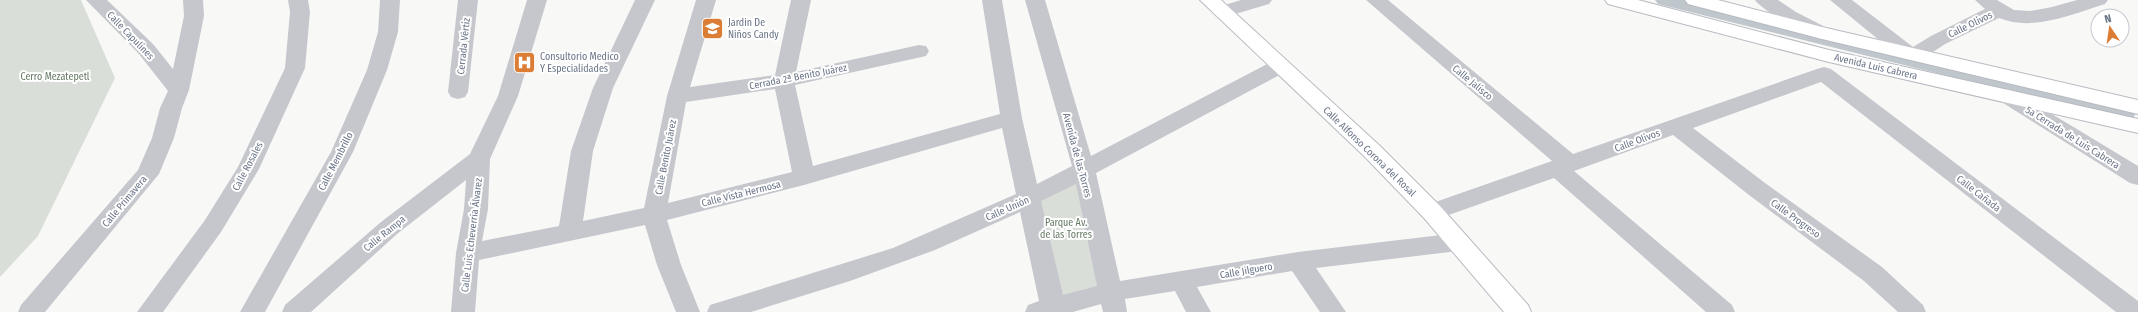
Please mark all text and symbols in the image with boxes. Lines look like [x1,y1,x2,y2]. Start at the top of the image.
north arrow [2090,8,2130,48]
street label: Calle Capulines [104,9,156,62]
street label: Calle Olivos [1946,9,1994,41]
text: N [2103,12,2113,26]
school or university icon: Jardin De Niños Candy [699,15,725,41]
street label: Cerrada Vértiz [455,17,473,75]
place label: Jardin De Niños Candy [728,17,779,41]
hospital icon: Consultorio Medico Y Especialidades [512,49,538,75]
place label: Consultorio Medico Y Especialidades [540,51,619,75]
street label: Avenida Luis Cabrera [1833,52,1919,82]
street label: Cerrada 2ª Benito Juárez [748,62,848,92]
street label: Calle Jalisco [1450,63,1495,103]
park label: Cerro Mezatepetl [21,71,90,83]
street label: Calle Alfonso Corona del Rosal [1320,104,1418,199]
street label: 5a Cerrada de Luis Cabrera [2023,104,2122,172]
street label: Avenida de las Torres [1060,112,1094,199]
street label: Calle Benito Juárez [653,119,679,196]
street label: Calle Olivos [1613,127,1662,155]
street label: Calle Membrillo [316,130,356,193]
street label: Calle Rosales [230,140,266,193]
street label: Calle Cañada [1954,173,2003,215]
street label: Calle Primavera [100,174,150,230]
street label: Calle Luis Echeverría Álvarez [457,177,485,293]
street label: Calle Vista Hermosa [700,178,782,210]
street label: Calle Unión [984,194,1031,224]
street label: Calle Progreso [1768,197,1822,241]
street label: Calle Rampa [361,213,408,254]
park label: Parque Av. de las Torres [1040,217,1092,241]
street label: Calle Jilguero [1219,260,1274,282]

